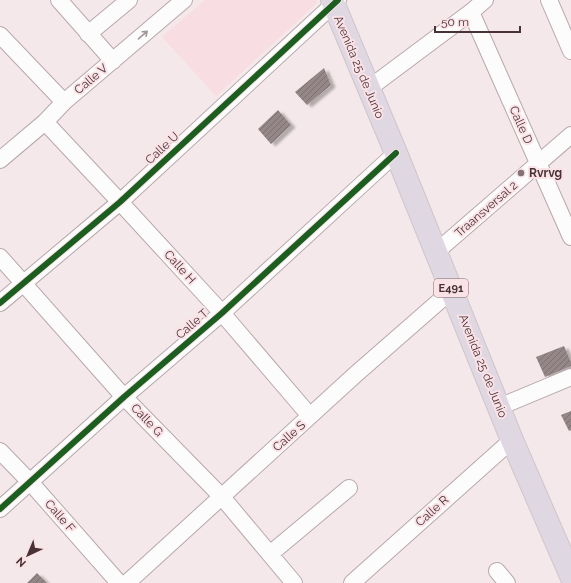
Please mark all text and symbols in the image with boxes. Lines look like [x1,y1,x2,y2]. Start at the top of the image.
scale bar [435,8,520,34]
street label: Avenida 25 de Junio [331,13,387,121]
text: 50 m [441,15,469,29]
one-way arrow [137,31,148,40]
street label: Calle V [72,61,110,97]
street label: Calle D [506,104,536,146]
street label: Calle U [142,129,182,167]
place label: Rvrvg [529,166,562,180]
marker: Rvrvg [516,168,526,178]
street label: Traansversal 2 [452,178,520,240]
street label: Calle H [161,247,199,287]
road number: E491 [434,279,468,297]
street label: Calle T [173,306,212,342]
street label: Avenida 25 de Junio [456,312,510,420]
street label: Calle G [128,401,166,439]
street label: Calle S [270,418,308,454]
street label: Calle R [413,493,451,529]
street label: Calle F [42,497,78,535]
north arrow [8,535,48,575]
text: N [14,554,29,569]

